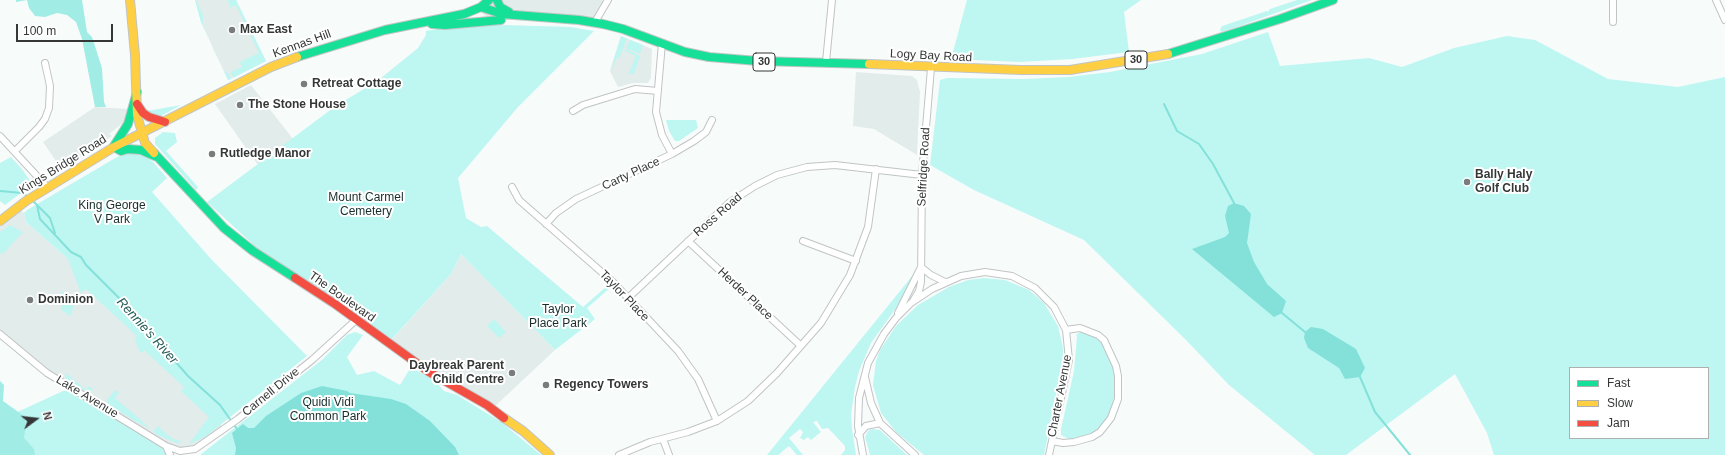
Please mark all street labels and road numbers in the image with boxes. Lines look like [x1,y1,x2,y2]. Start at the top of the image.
street label: Kennas Hill [271,27,333,61]
street label: Logy Bay Road [890,47,972,65]
road number: 30 [1125,51,1147,69]
road number: 30 [753,53,775,71]
street label: Selfridge Road [915,127,933,207]
street label: Kings Bridge Road [17,132,109,198]
street label: Carty Place [600,154,662,194]
street label: Ross Road [691,190,745,240]
street label: Herder Place [714,265,776,323]
street label: Taylor Place [596,267,652,325]
street label: The Boulevard [306,269,378,325]
street label: Charter Avenue [1045,353,1075,439]
street label: Carnell Drive [240,365,302,419]
street label: Lake Avenue [53,373,121,421]

